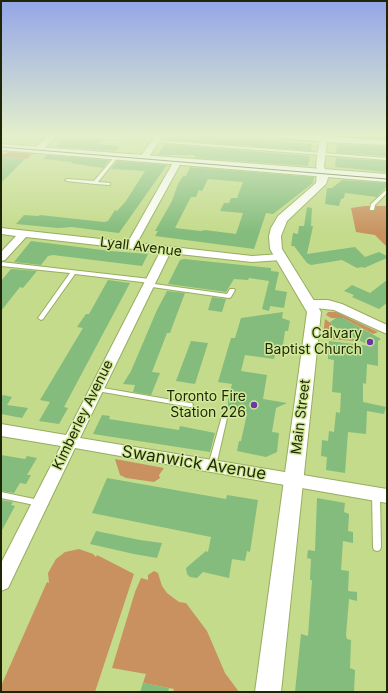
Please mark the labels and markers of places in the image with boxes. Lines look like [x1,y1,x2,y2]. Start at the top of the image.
place label: Calvary Baptist Church [264,326,362,358]
marker: Calvary Baptist Church [365,337,375,347]
place label: Toronto Fire Station 226 [166,389,246,422]
marker: Toronto Fire Station 226 [249,400,259,410]

